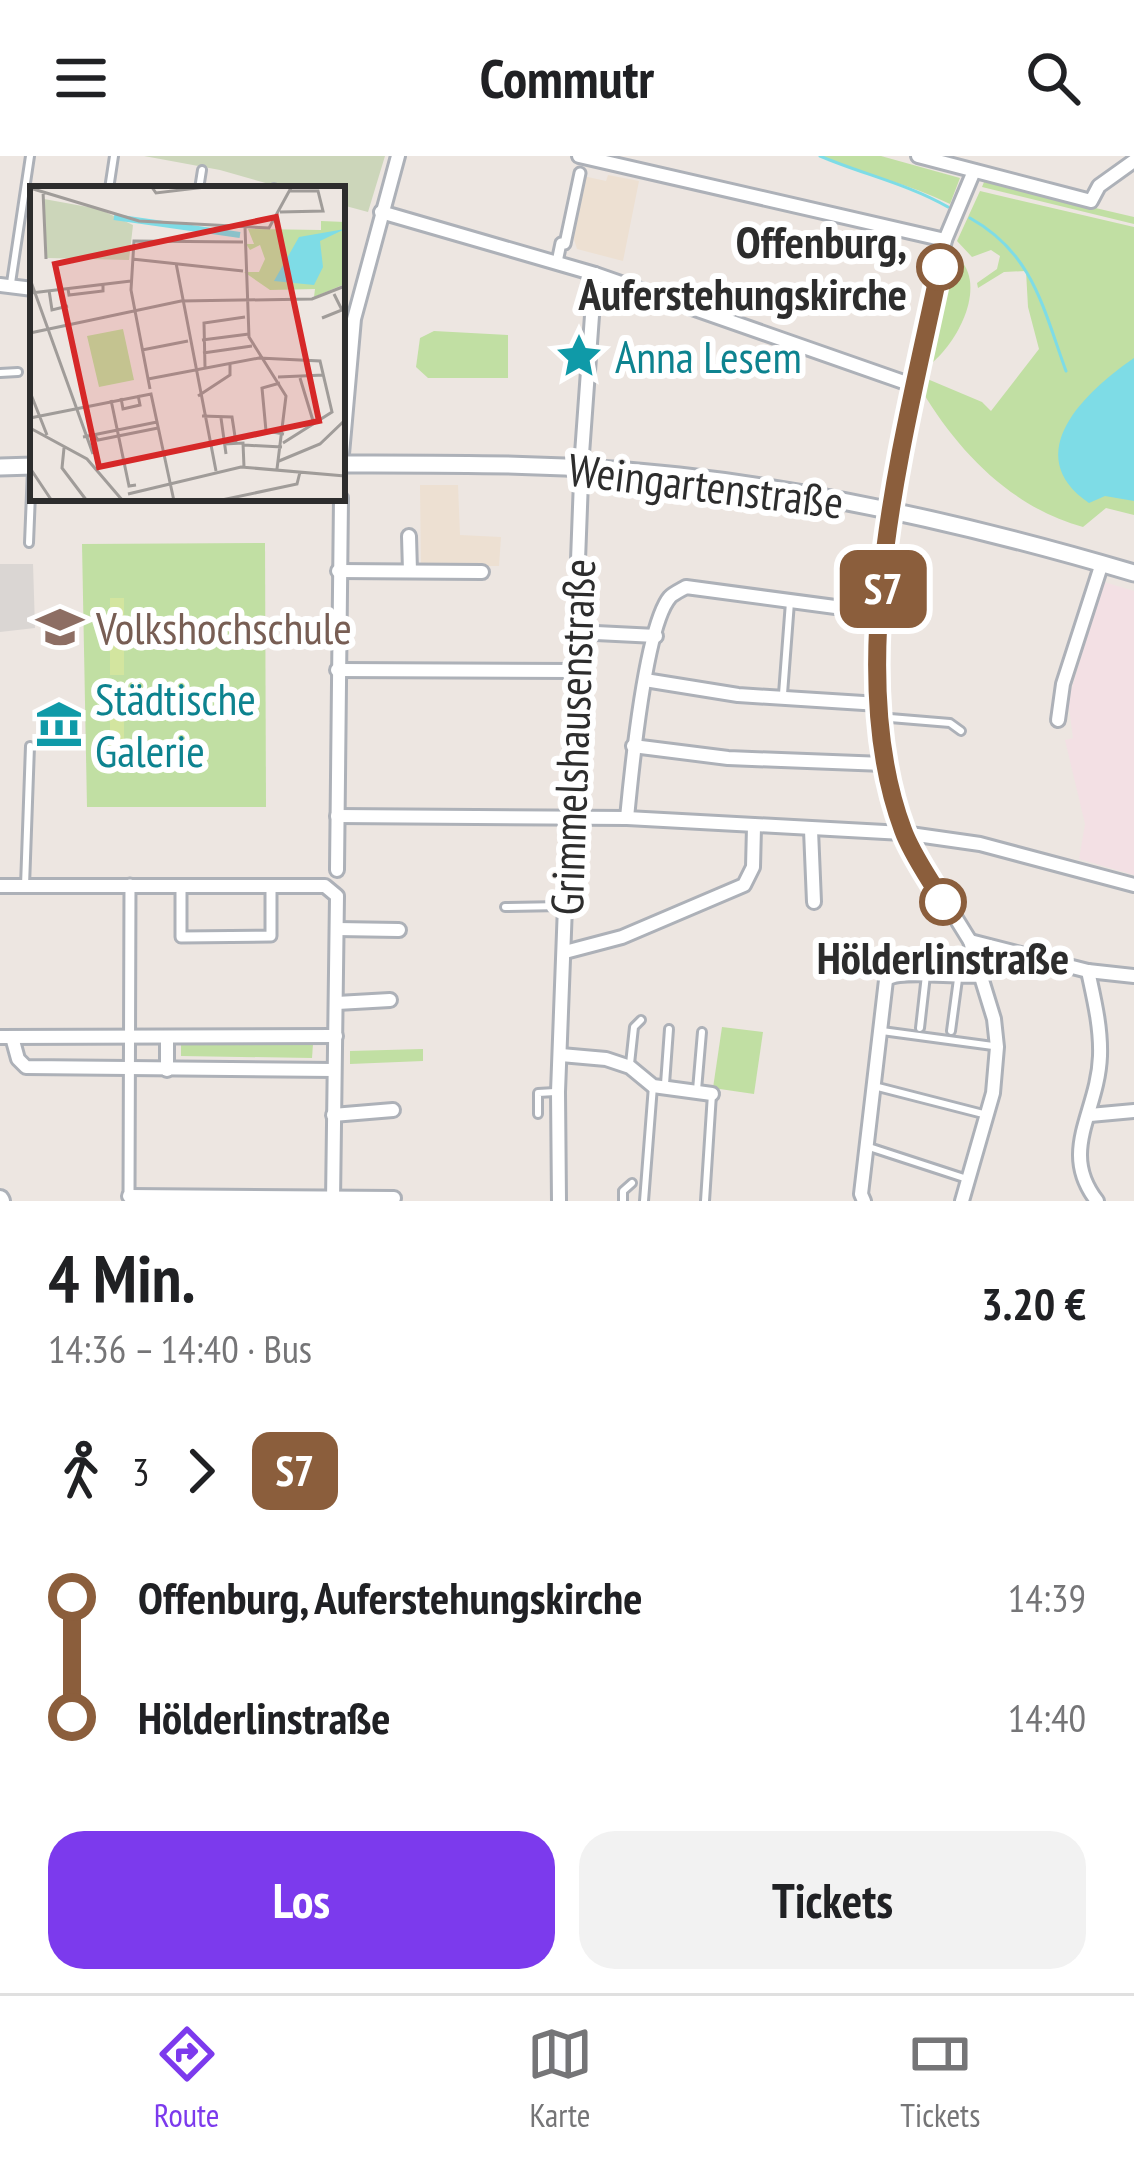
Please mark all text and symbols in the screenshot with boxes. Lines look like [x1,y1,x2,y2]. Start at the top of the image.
text: Commutr [480,43,654,113]
icon: menu [48,45,114,111]
icon: search [1020,45,1086,111]
inset map [30,186,345,501]
place label: Offenburg, Auferstehungskirche [578,212,907,322]
marker: Offenburg, Auferstehungskirche [918,245,962,289]
place label: Anna Lesem [615,327,802,385]
place icon: Anna Lesem [554,331,604,381]
street label: Weingartenstraße [565,439,847,531]
line badge: S7 [829,550,937,628]
street label: Grimmelshausenstraße [537,558,607,916]
text: S7 [864,561,902,616]
place label: Volkshochschule [95,598,352,656]
school or university icon: Volkshochschule [35,602,85,652]
place label: Städtische Galerie [95,669,256,779]
museum icon: Städtische Galerie [34,699,84,749]
marker: Hölderlinstraße [921,880,965,924]
place label: Hölderlinstraße [817,928,1069,986]
text: 4 Min. [48,1235,195,1320]
text: 3.20 € [981,1274,1086,1332]
text: 14:36 – 14:40 · Bus [48,1323,312,1374]
icon: walk [48,1438,114,1504]
icon: forward [168,1438,234,1504]
text: S7 [276,1443,314,1498]
text: 3 [132,1446,150,1497]
text: Offenburg, Auferstehungskirche [138,1568,643,1626]
text: 14:39 [1008,1572,1086,1623]
text: Hölderlinstraße [138,1688,391,1746]
text: 14:40 [1008,1692,1086,1743]
button: Los [48,1831,555,1969]
button: Tickets [579,1831,1086,1969]
tab: Route [154,2021,220,2136]
tab: Karte [527,2021,593,2136]
tab: Tickets [900,2021,980,2136]

